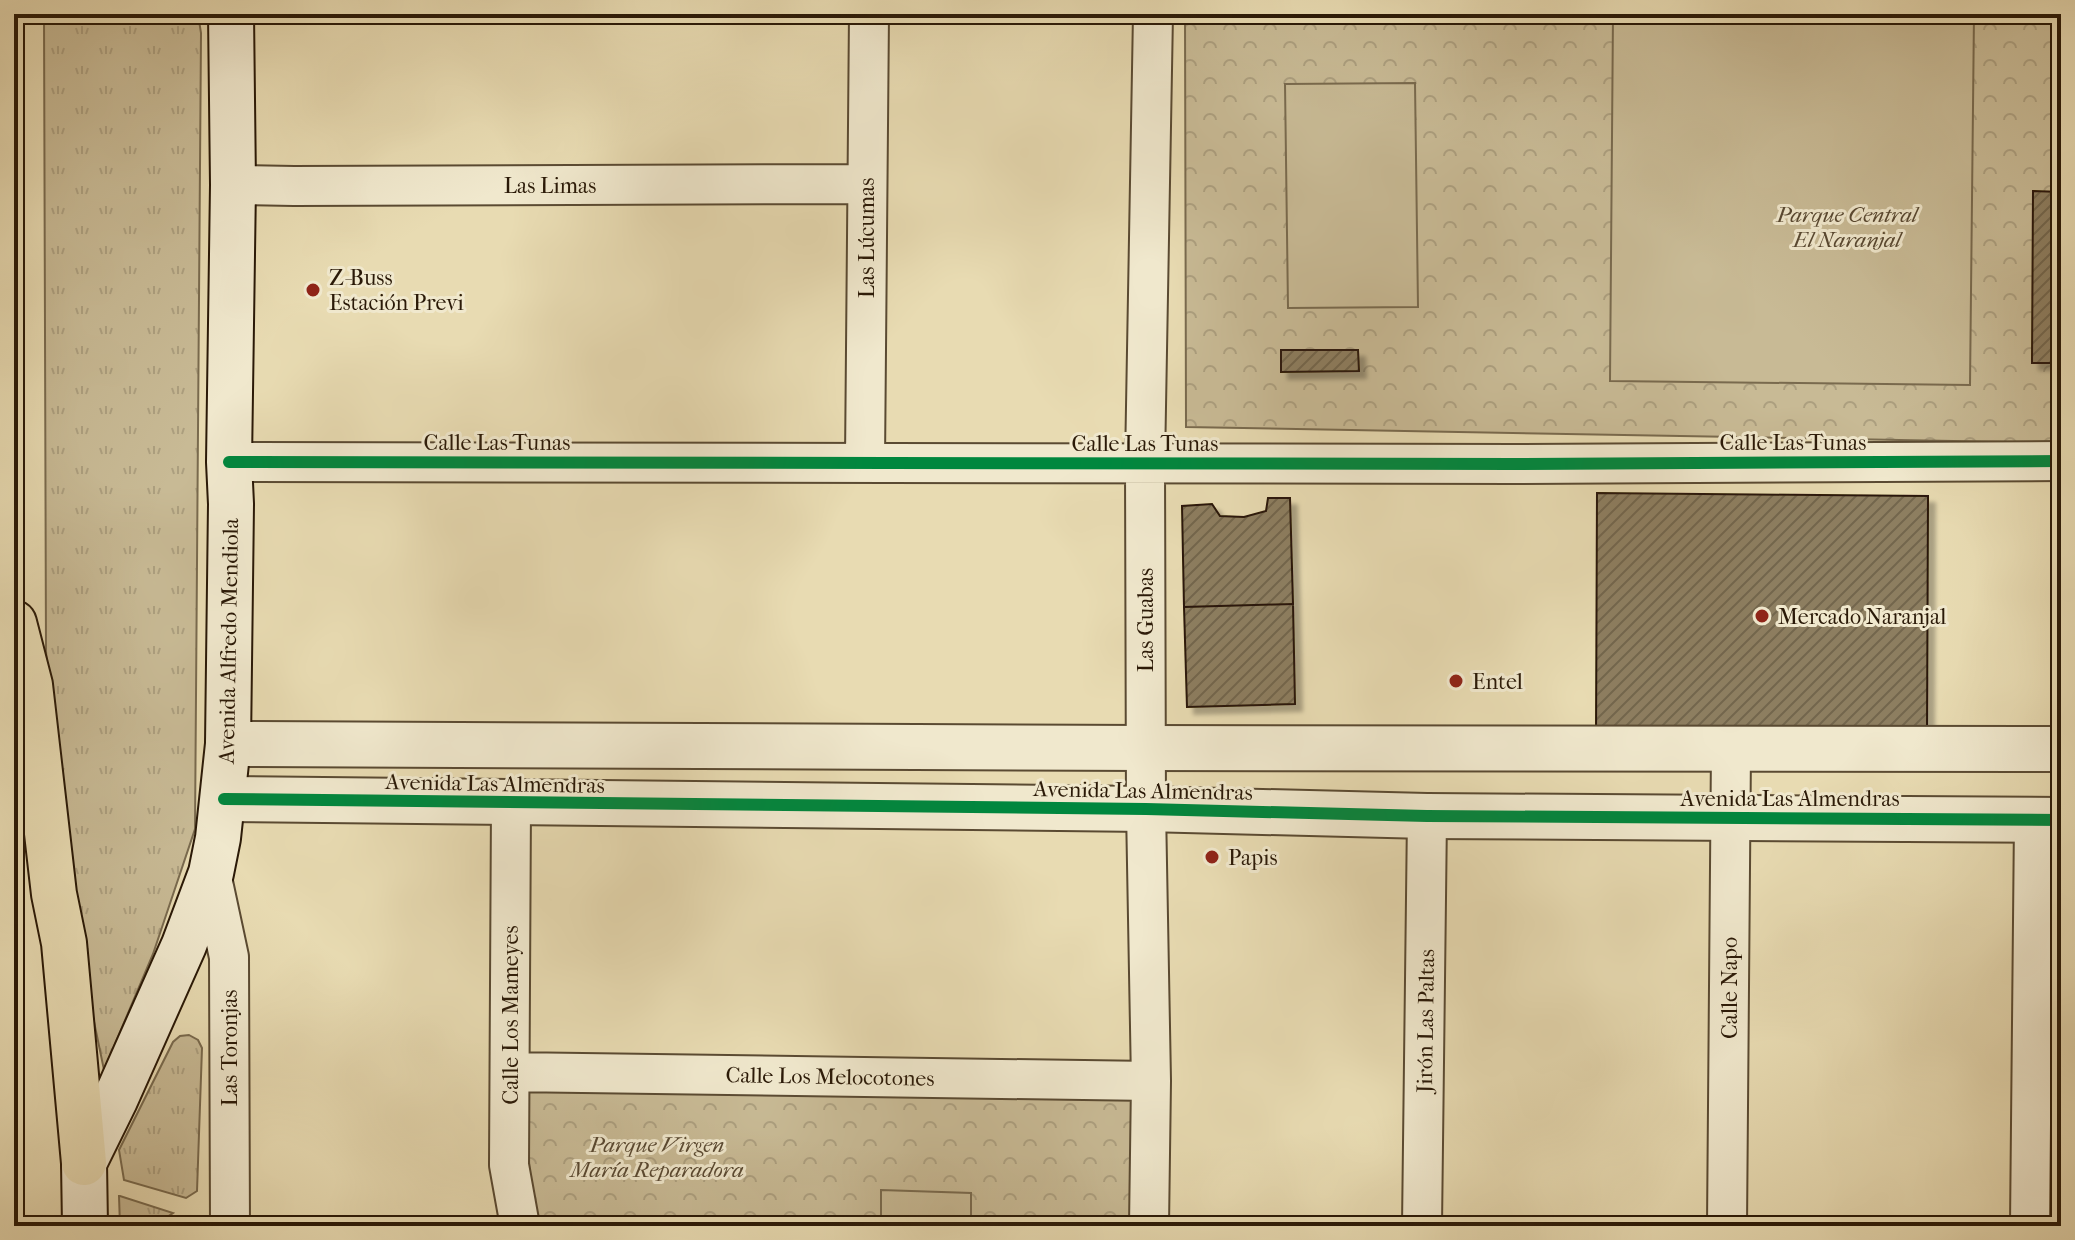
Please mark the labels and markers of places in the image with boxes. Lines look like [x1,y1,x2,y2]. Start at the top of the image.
place label: Z-Buss Estación Previ [329,265,464,316]
marker: Z-Buss Estación Previ [304,281,322,299]
place label: Mercado Naranjal [1778,604,1946,630]
marker: Mercado Naranjal [1753,607,1771,625]
place label: Entel [1472,669,1523,695]
marker: Entel [1447,672,1465,690]
place label: Papis [1228,845,1278,871]
marker: Papis [1203,848,1221,866]

